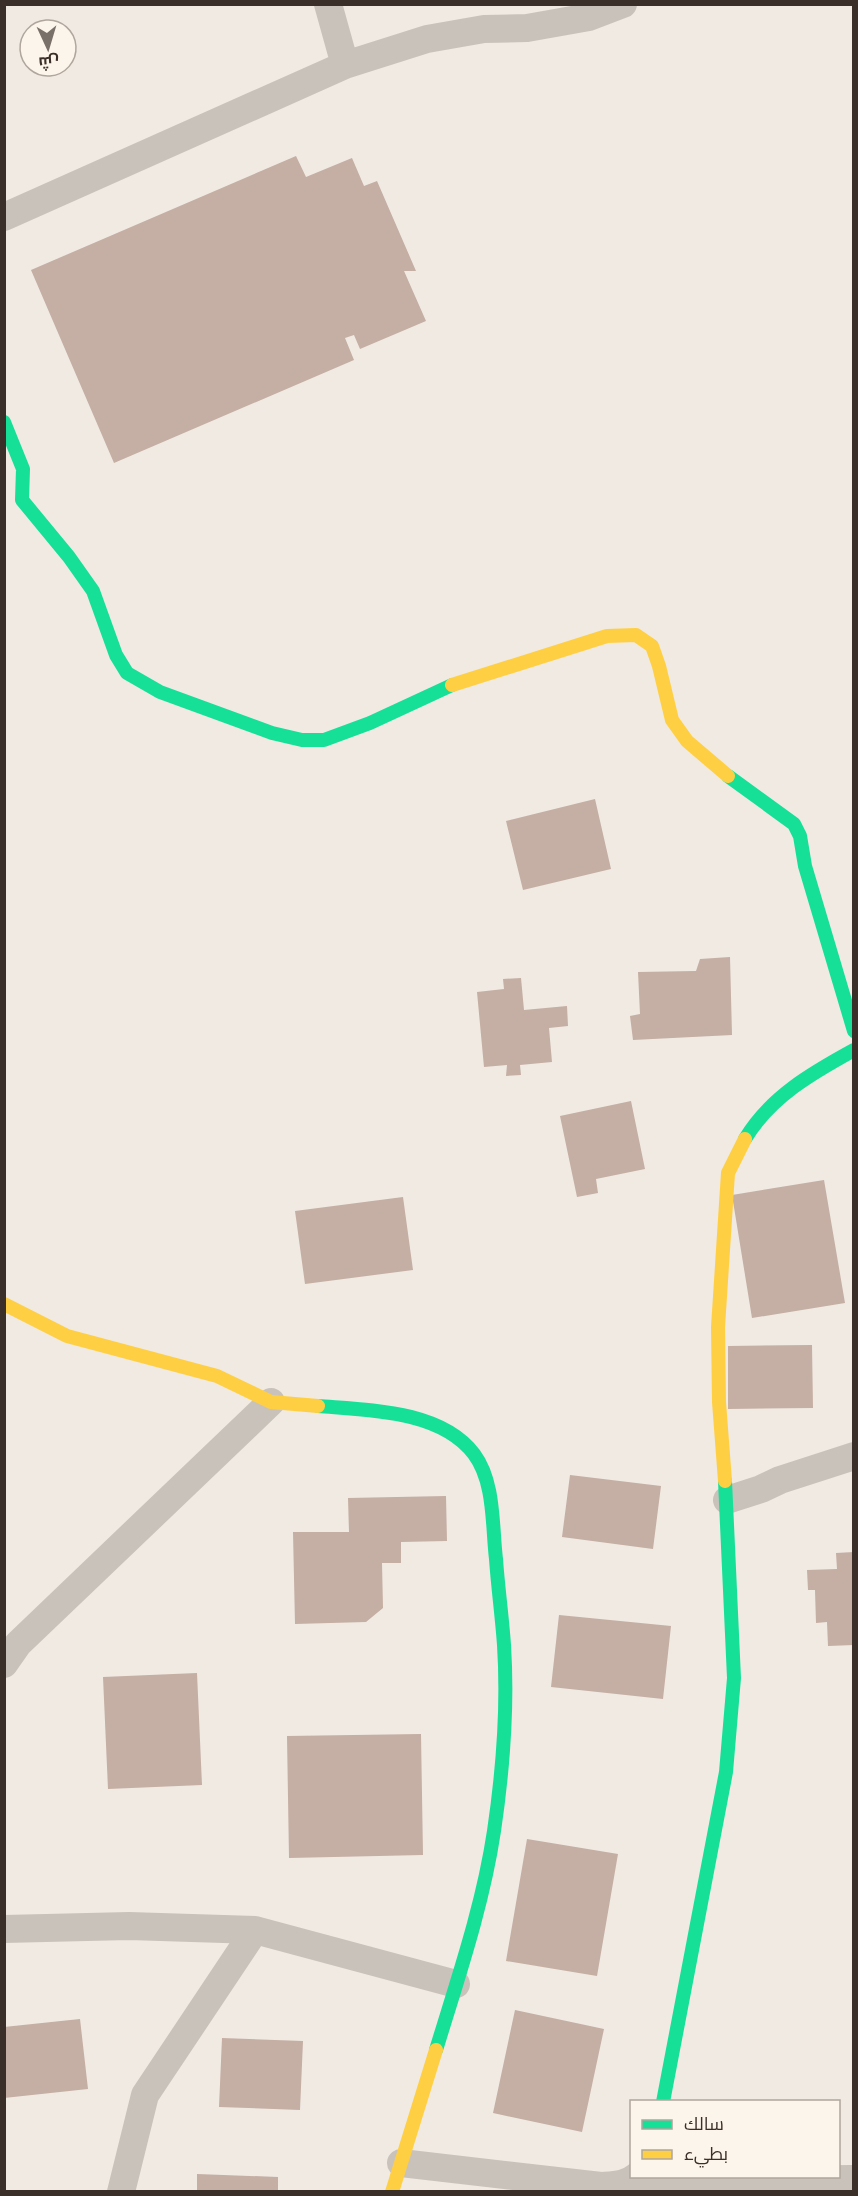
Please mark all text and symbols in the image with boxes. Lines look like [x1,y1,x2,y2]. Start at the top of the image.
north arrow [18,18,78,78]
text: ش [38,52,60,73]
legend [630,2100,840,2178]
text: سالك [684,2113,724,2134]
text: بطيء [684,2143,728,2168]

